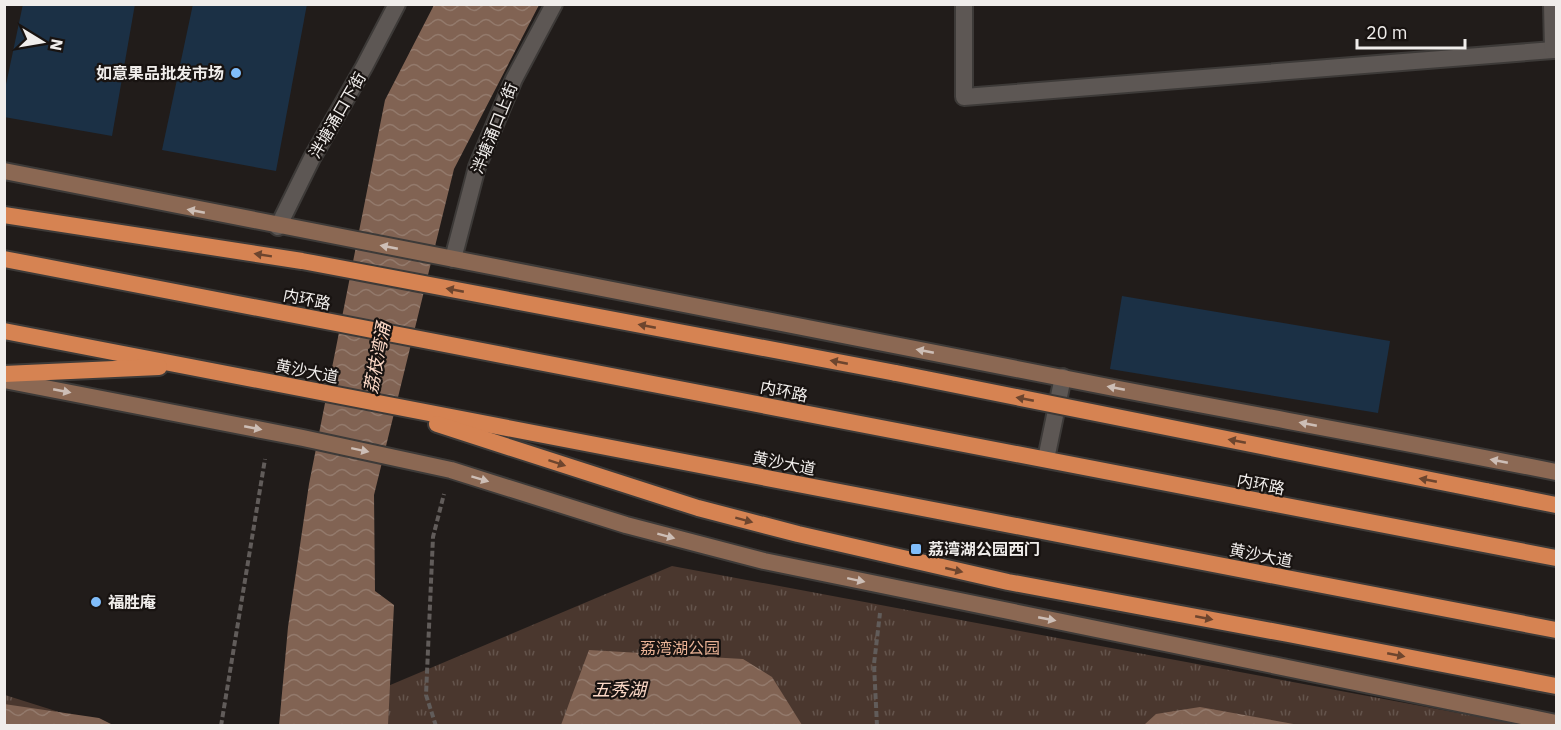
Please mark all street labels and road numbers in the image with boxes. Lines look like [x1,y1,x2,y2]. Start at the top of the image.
street label: 泮塘涌口下街 [304,68,370,162]
street label: 泮塘涌口上街 [467,80,521,176]
street label: 内环路 [282,285,332,313]
street label: 黄沙大道 [274,355,340,387]
street label: 内环路 [759,377,809,405]
street label: 黄沙大道 [751,447,817,479]
street label: 内环路 [1236,470,1286,498]
street label: 黄沙大道 [1228,539,1294,571]

